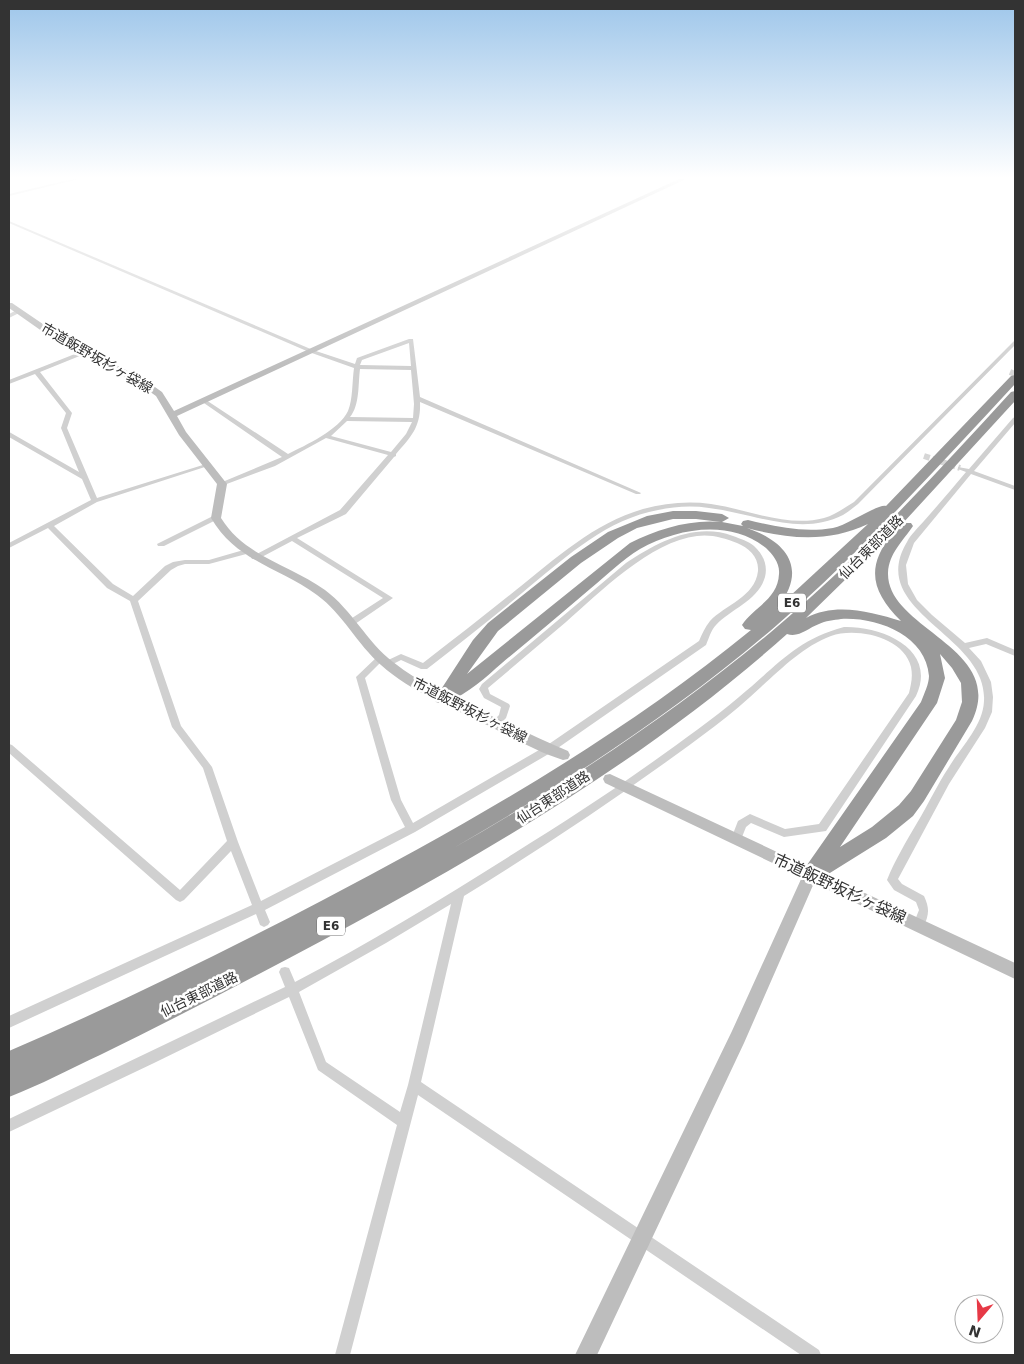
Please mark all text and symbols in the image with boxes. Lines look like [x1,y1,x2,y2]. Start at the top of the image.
street label: 市道飯野坂杉ヶ袋線 [38,320,156,396]
street label: 仙台東部道路 [836,512,906,582]
road number: E6 [778,594,806,612]
street label: 市道飯野坂杉ヶ袋線 [410,674,530,746]
street label: 仙台東部道路 [513,767,593,827]
street label: 市道飯野坂杉ヶ袋線 [771,849,909,927]
road number: E6 [317,916,345,936]
street label: 仙台東部道路 [158,968,240,1020]
north arrow [954,1294,1004,1344]
text: N [967,1322,983,1341]

